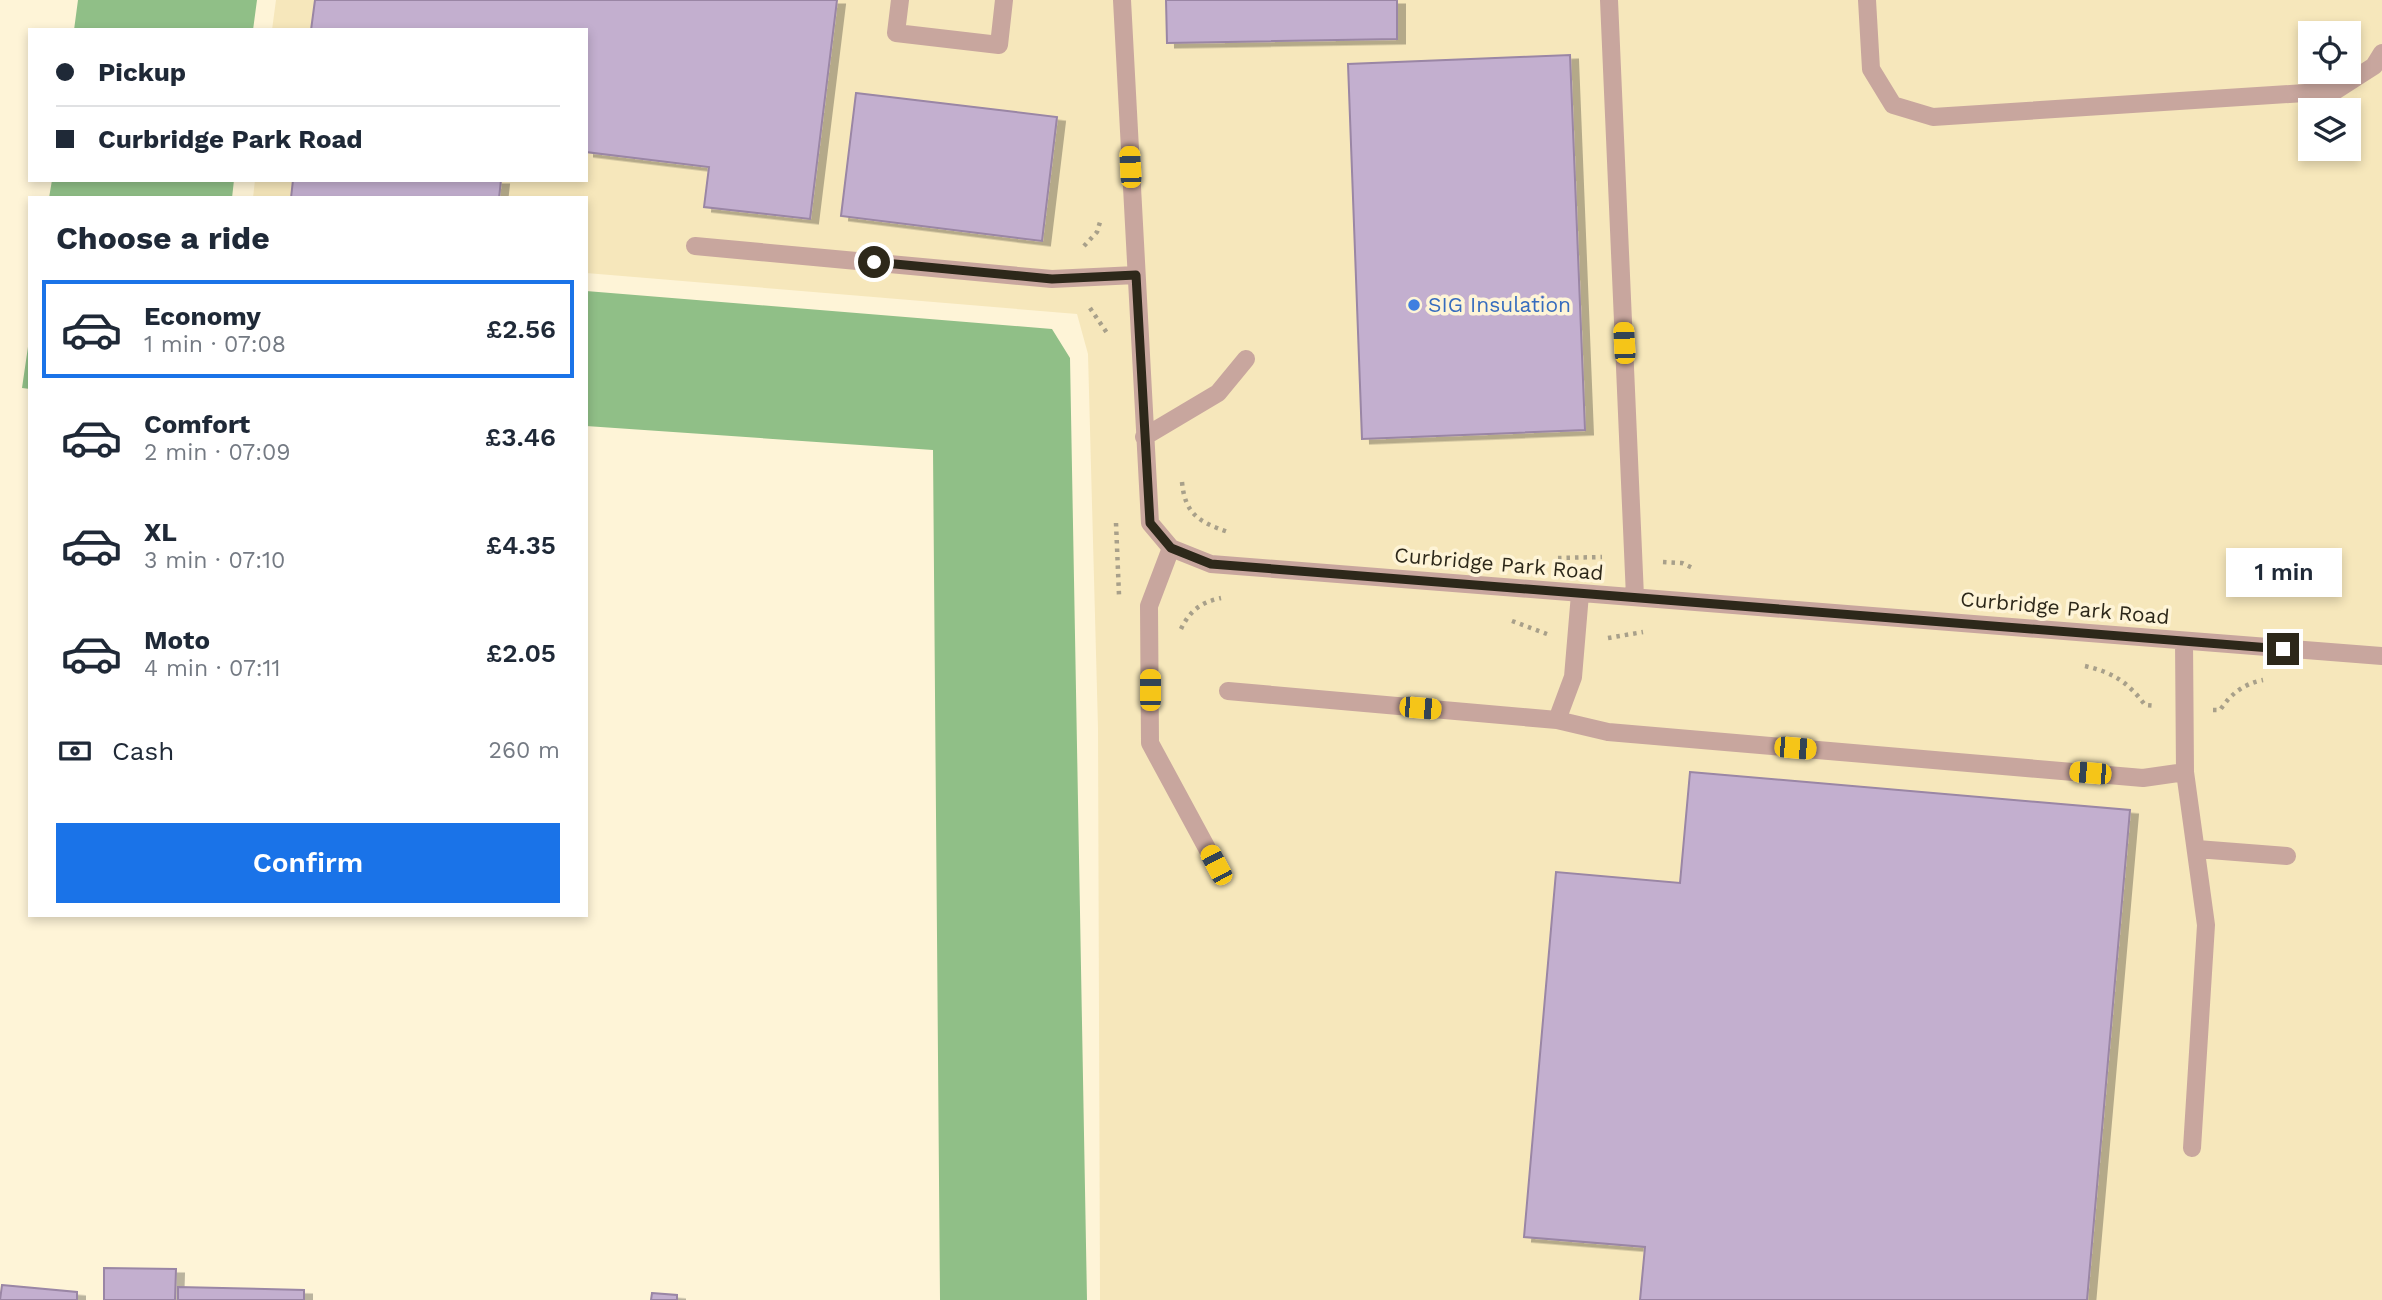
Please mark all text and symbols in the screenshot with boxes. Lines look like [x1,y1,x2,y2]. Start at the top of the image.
map controls [2298,21,2361,161]
button: locate [2298,21,2361,84]
text: Pickup [98,57,186,87]
button: layers [2298,98,2361,161]
text: Curbridge Park Road [98,124,363,154]
car [1119,145,1142,189]
text: Choose a ride [56,219,270,257]
route start [858,246,890,278]
place label: SIG Insulation [1428,292,1571,317]
marker: SIG Insulation [1406,297,1422,313]
icon: car [60,298,123,361]
text: Economy [144,301,261,331]
text: £2.56 [486,314,556,344]
car [1613,321,1636,365]
text: 1 min · 07:08 [144,331,286,358]
icon: car [60,406,123,469]
text: Comfort [144,409,250,439]
text: £3.46 [485,422,556,452]
text: 2 min · 07:09 [144,439,290,466]
icon: car [60,514,123,577]
text: XL [144,517,177,547]
text: £4.35 [486,530,556,560]
street label: Curbridge Park Road [1393,542,1605,585]
text: 3 min · 07:10 [144,547,285,574]
callout: 1 min [2225,548,2341,596]
text: 1 min [2254,559,2314,586]
street label: Curbridge Park Road [1959,586,2171,629]
icon: car [60,622,123,685]
text: Moto [144,625,210,655]
route end [2267,633,2299,665]
text: £2.05 [486,638,556,668]
text: 4 min · 07:11 [144,655,281,682]
car [1140,669,1161,711]
car [1399,696,1442,720]
icon: cash [56,732,94,770]
text: Cash [112,736,174,766]
car [1774,736,1817,760]
text: 260 m [489,737,560,764]
car [2069,761,2112,785]
button: Confirm [56,823,560,903]
car [1197,842,1236,888]

